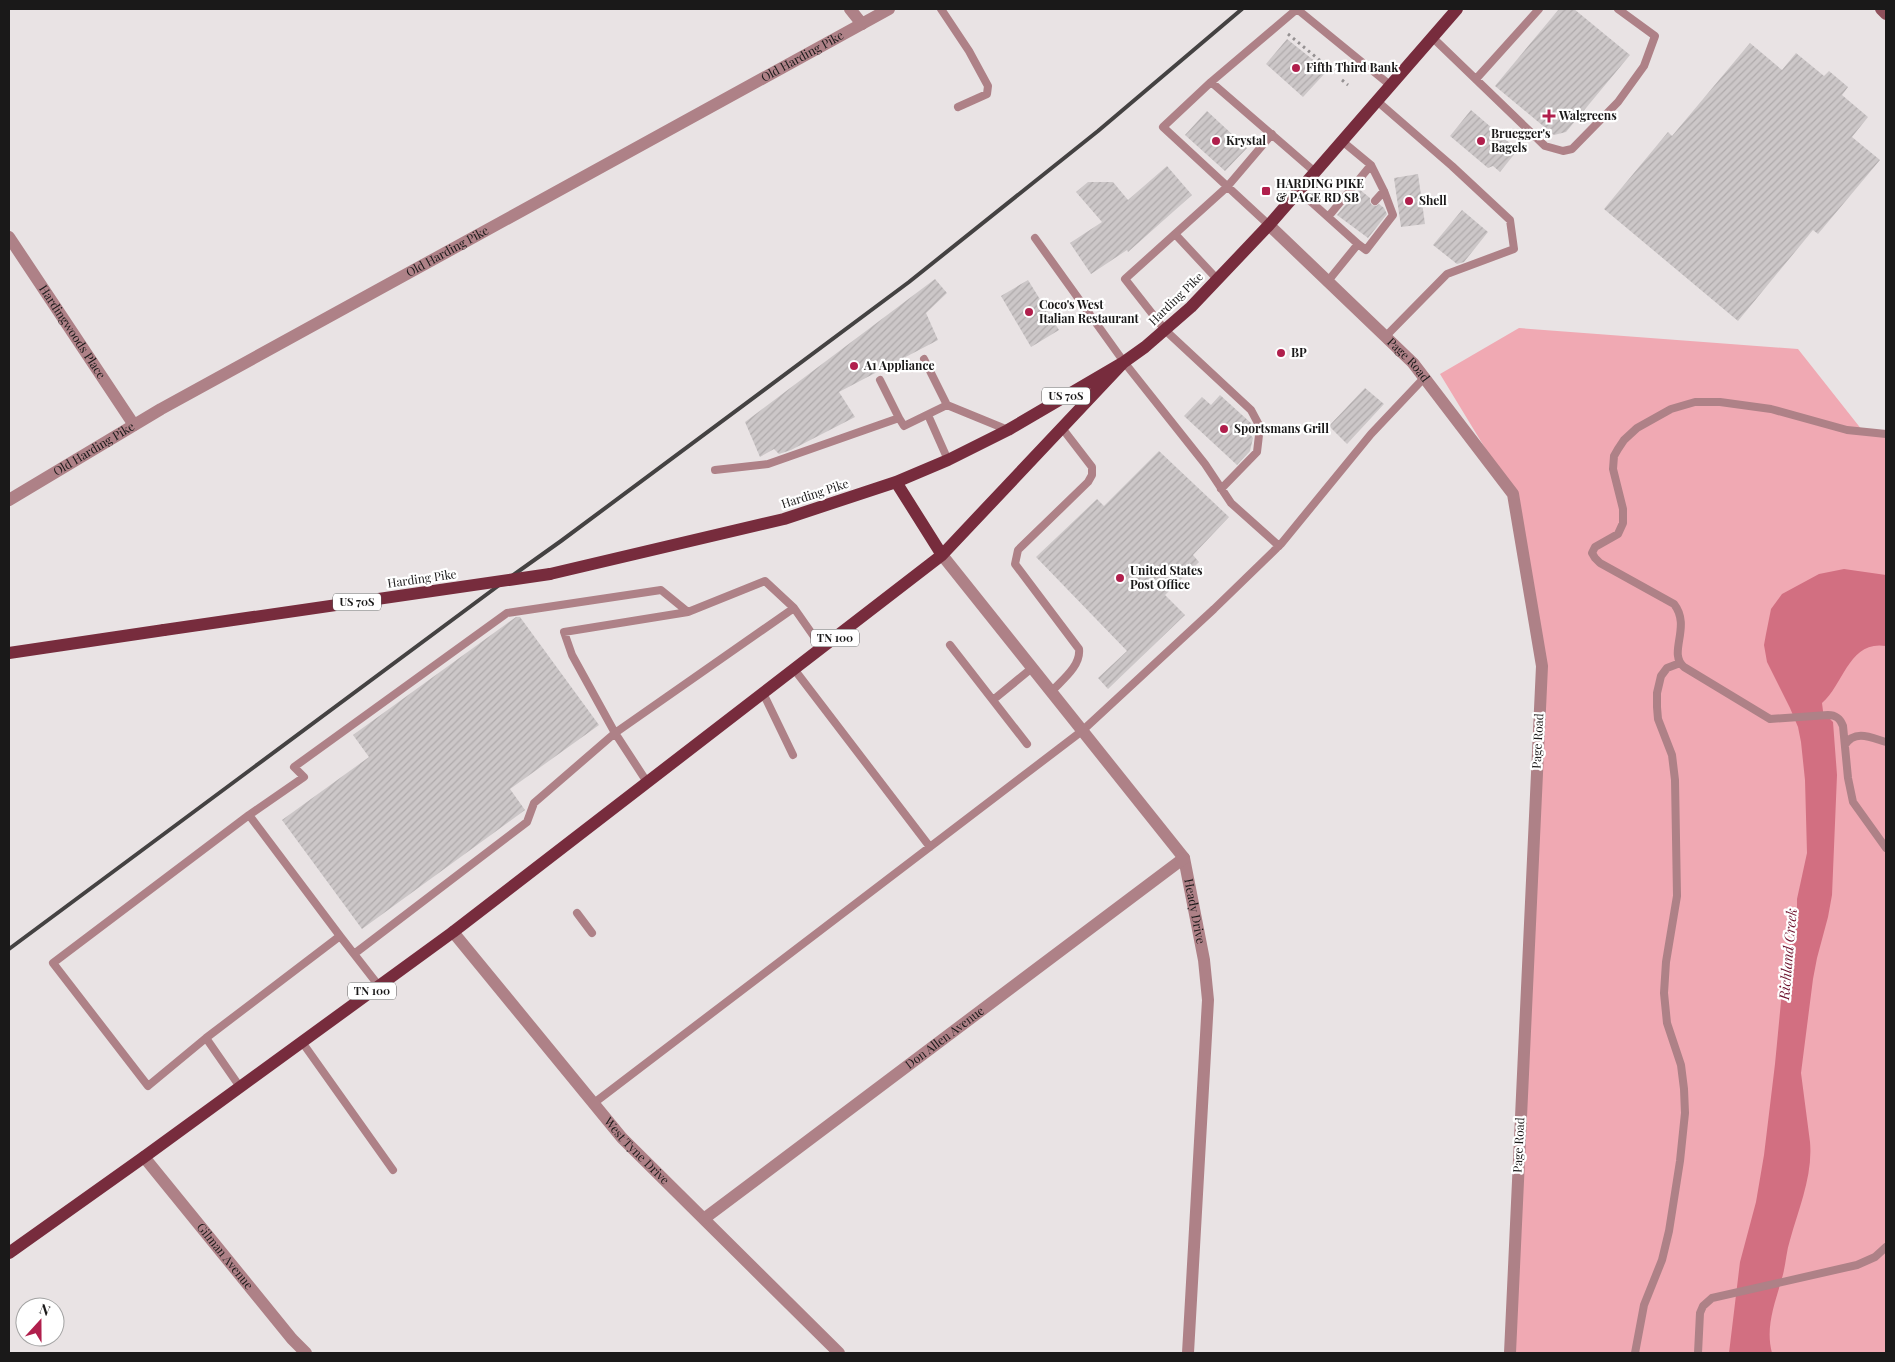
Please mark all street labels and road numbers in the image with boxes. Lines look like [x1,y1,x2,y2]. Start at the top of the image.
street label: Old Harding Pike [758,27,846,85]
street label: Old Harding Pike [403,222,491,280]
street label: Harding Pike [1145,268,1206,328]
street label: Hardingwoods Place [36,281,110,382]
street label: Page Road [1384,334,1434,385]
road number: US 70S [1042,388,1090,404]
street label: Old Harding Pike [50,418,137,479]
street label: Harding Pike [779,475,850,511]
street label: Harding Pike [386,565,458,591]
road number: US 70S [333,594,381,610]
road number: TN 100 [811,630,859,646]
street label: Page Road [1528,713,1546,769]
street label: Heady Drive [1181,877,1210,945]
road number: TN 100 [348,982,396,999]
street label: Don Allen Avenue [902,1002,987,1072]
street label: West Tyne Drive [601,1113,673,1187]
street label: Page Road [1509,1117,1527,1173]
street label: Gilman Avenue [194,1219,257,1292]

